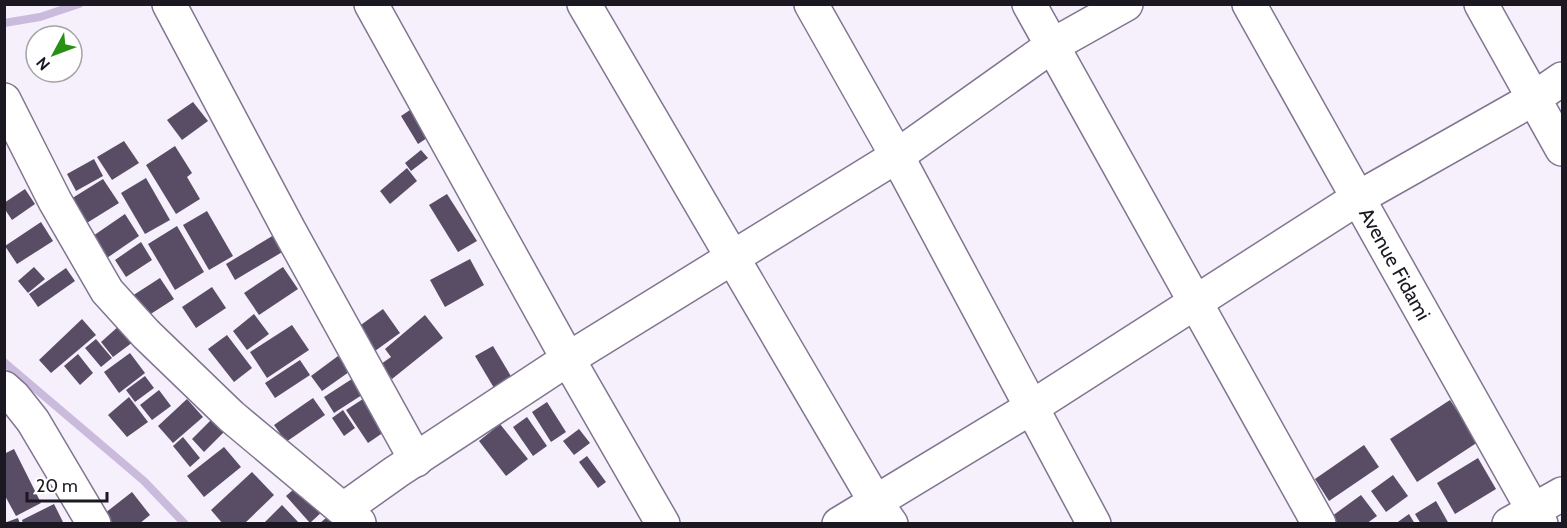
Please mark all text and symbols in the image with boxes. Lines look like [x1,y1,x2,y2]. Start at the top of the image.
north arrow [24,24,84,84]
text: N [32,53,54,74]
street label: Avenue Fidami [1354,204,1436,324]
scale bar [27,465,106,503]
text: 20 m [36,475,78,497]

